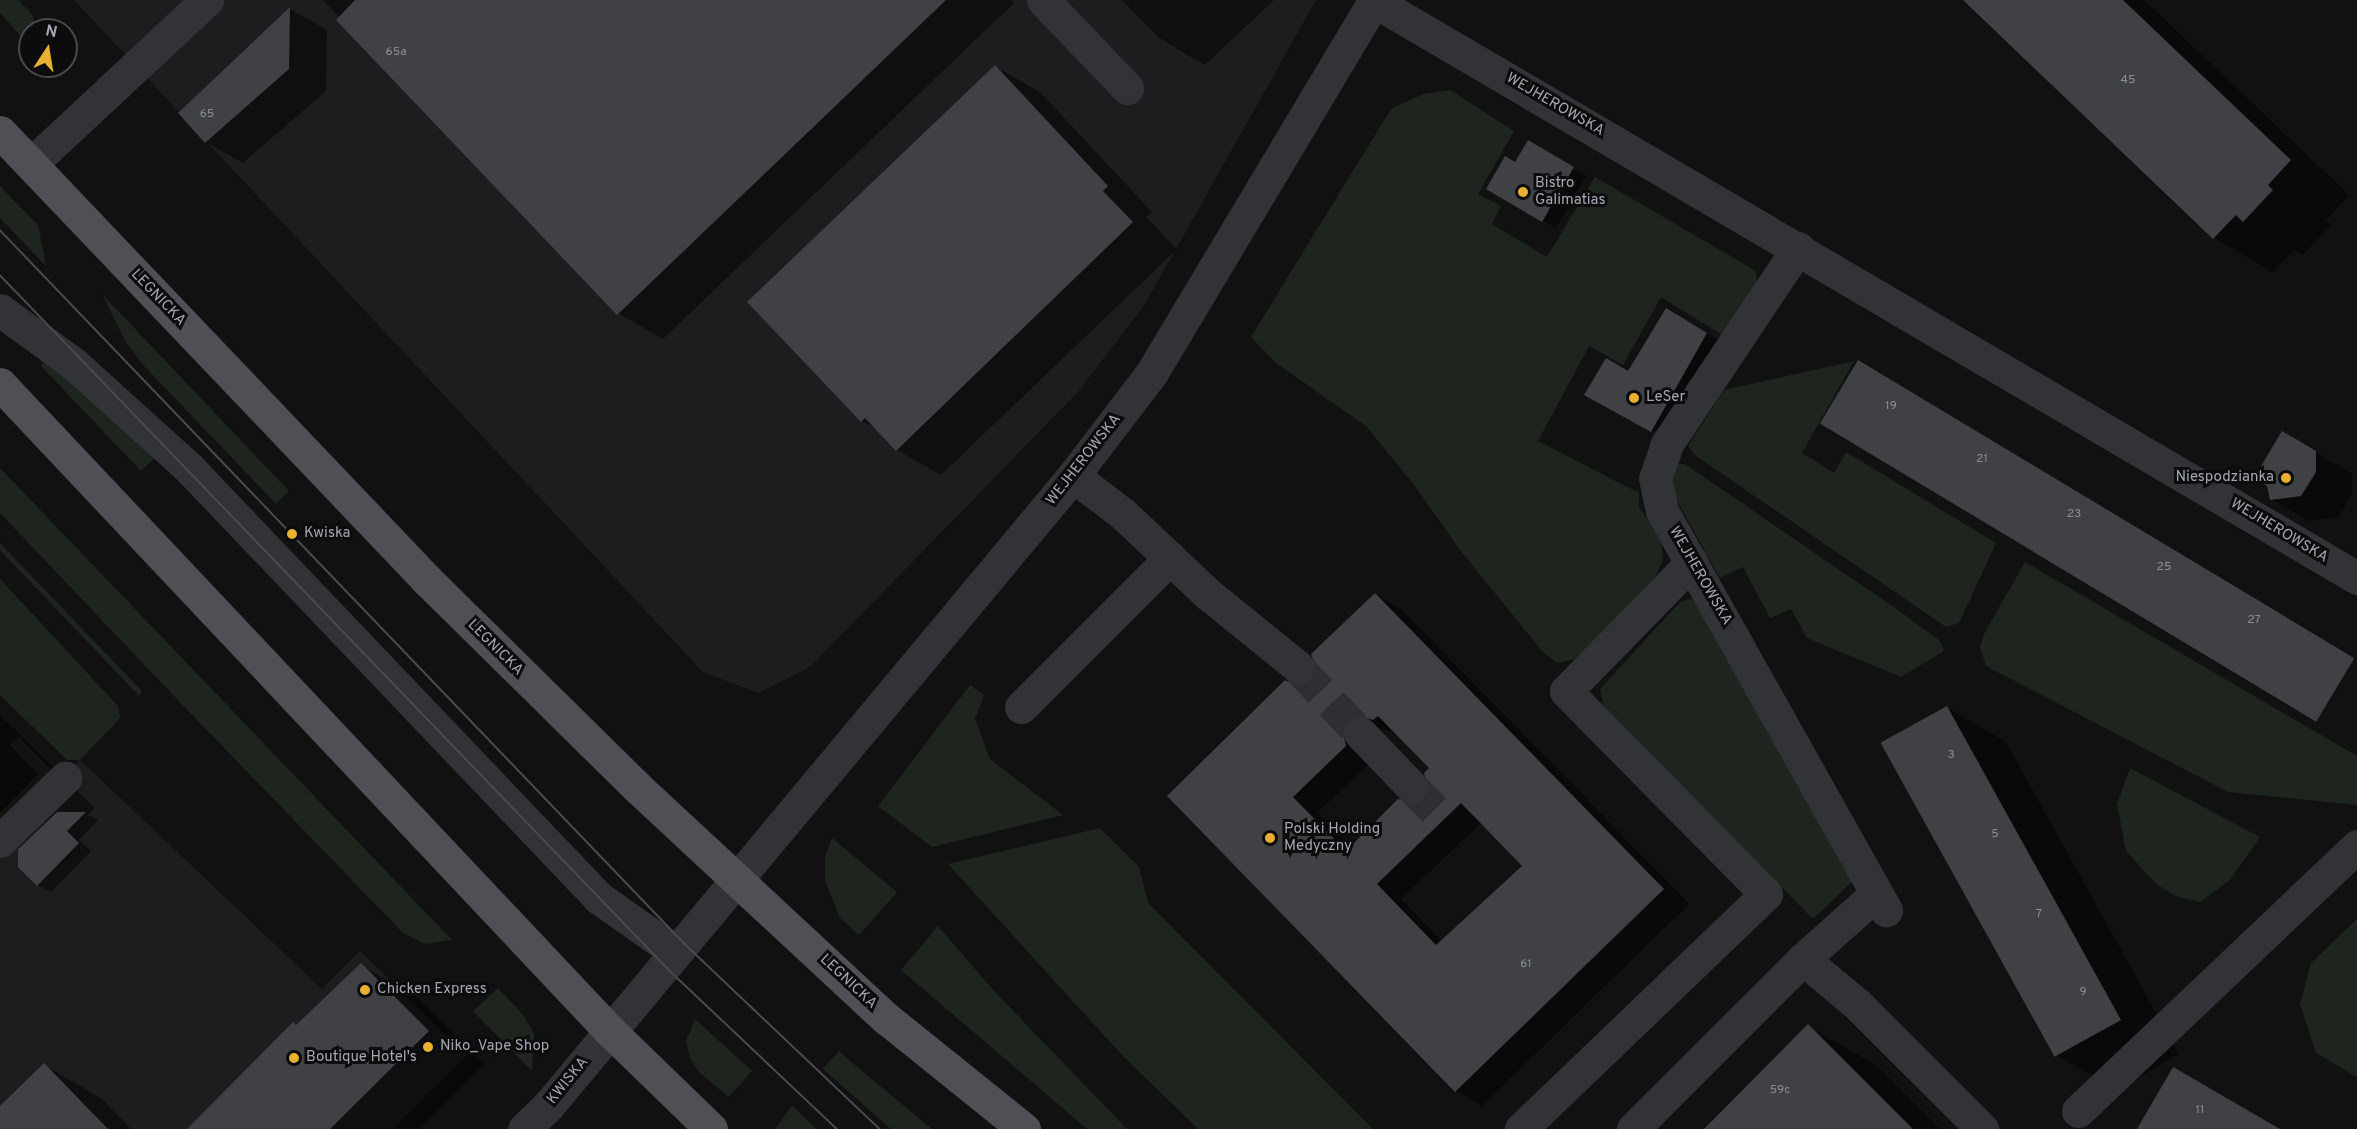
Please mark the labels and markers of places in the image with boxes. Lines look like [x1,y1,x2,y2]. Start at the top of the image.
place label: Bistro Galimatias [1535,174,1605,209]
marker: Bistro Galimatias [1516,185,1530,199]
place label: LeSer [1646,389,1685,407]
marker: LeSer [1627,391,1641,405]
place label: Niespodzianka [2175,469,2274,487]
marker: Niespodzianka [2279,471,2293,485]
place label: Kwiska [304,525,350,543]
marker: Kwiska [285,527,299,541]
place label: Polski Holding Medyczny [1284,820,1380,855]
marker: Polski Holding Medyczny [1261,829,1279,847]
place label: Chicken Express [377,981,487,999]
marker: Chicken Express [358,983,372,997]
place label: Niko_Vape Shop [440,1038,549,1056]
marker: Niko_Vape Shop [421,1040,435,1054]
place label: Boutique Hotel's [306,1049,417,1067]
marker: Boutique Hotel's [287,1051,301,1065]

